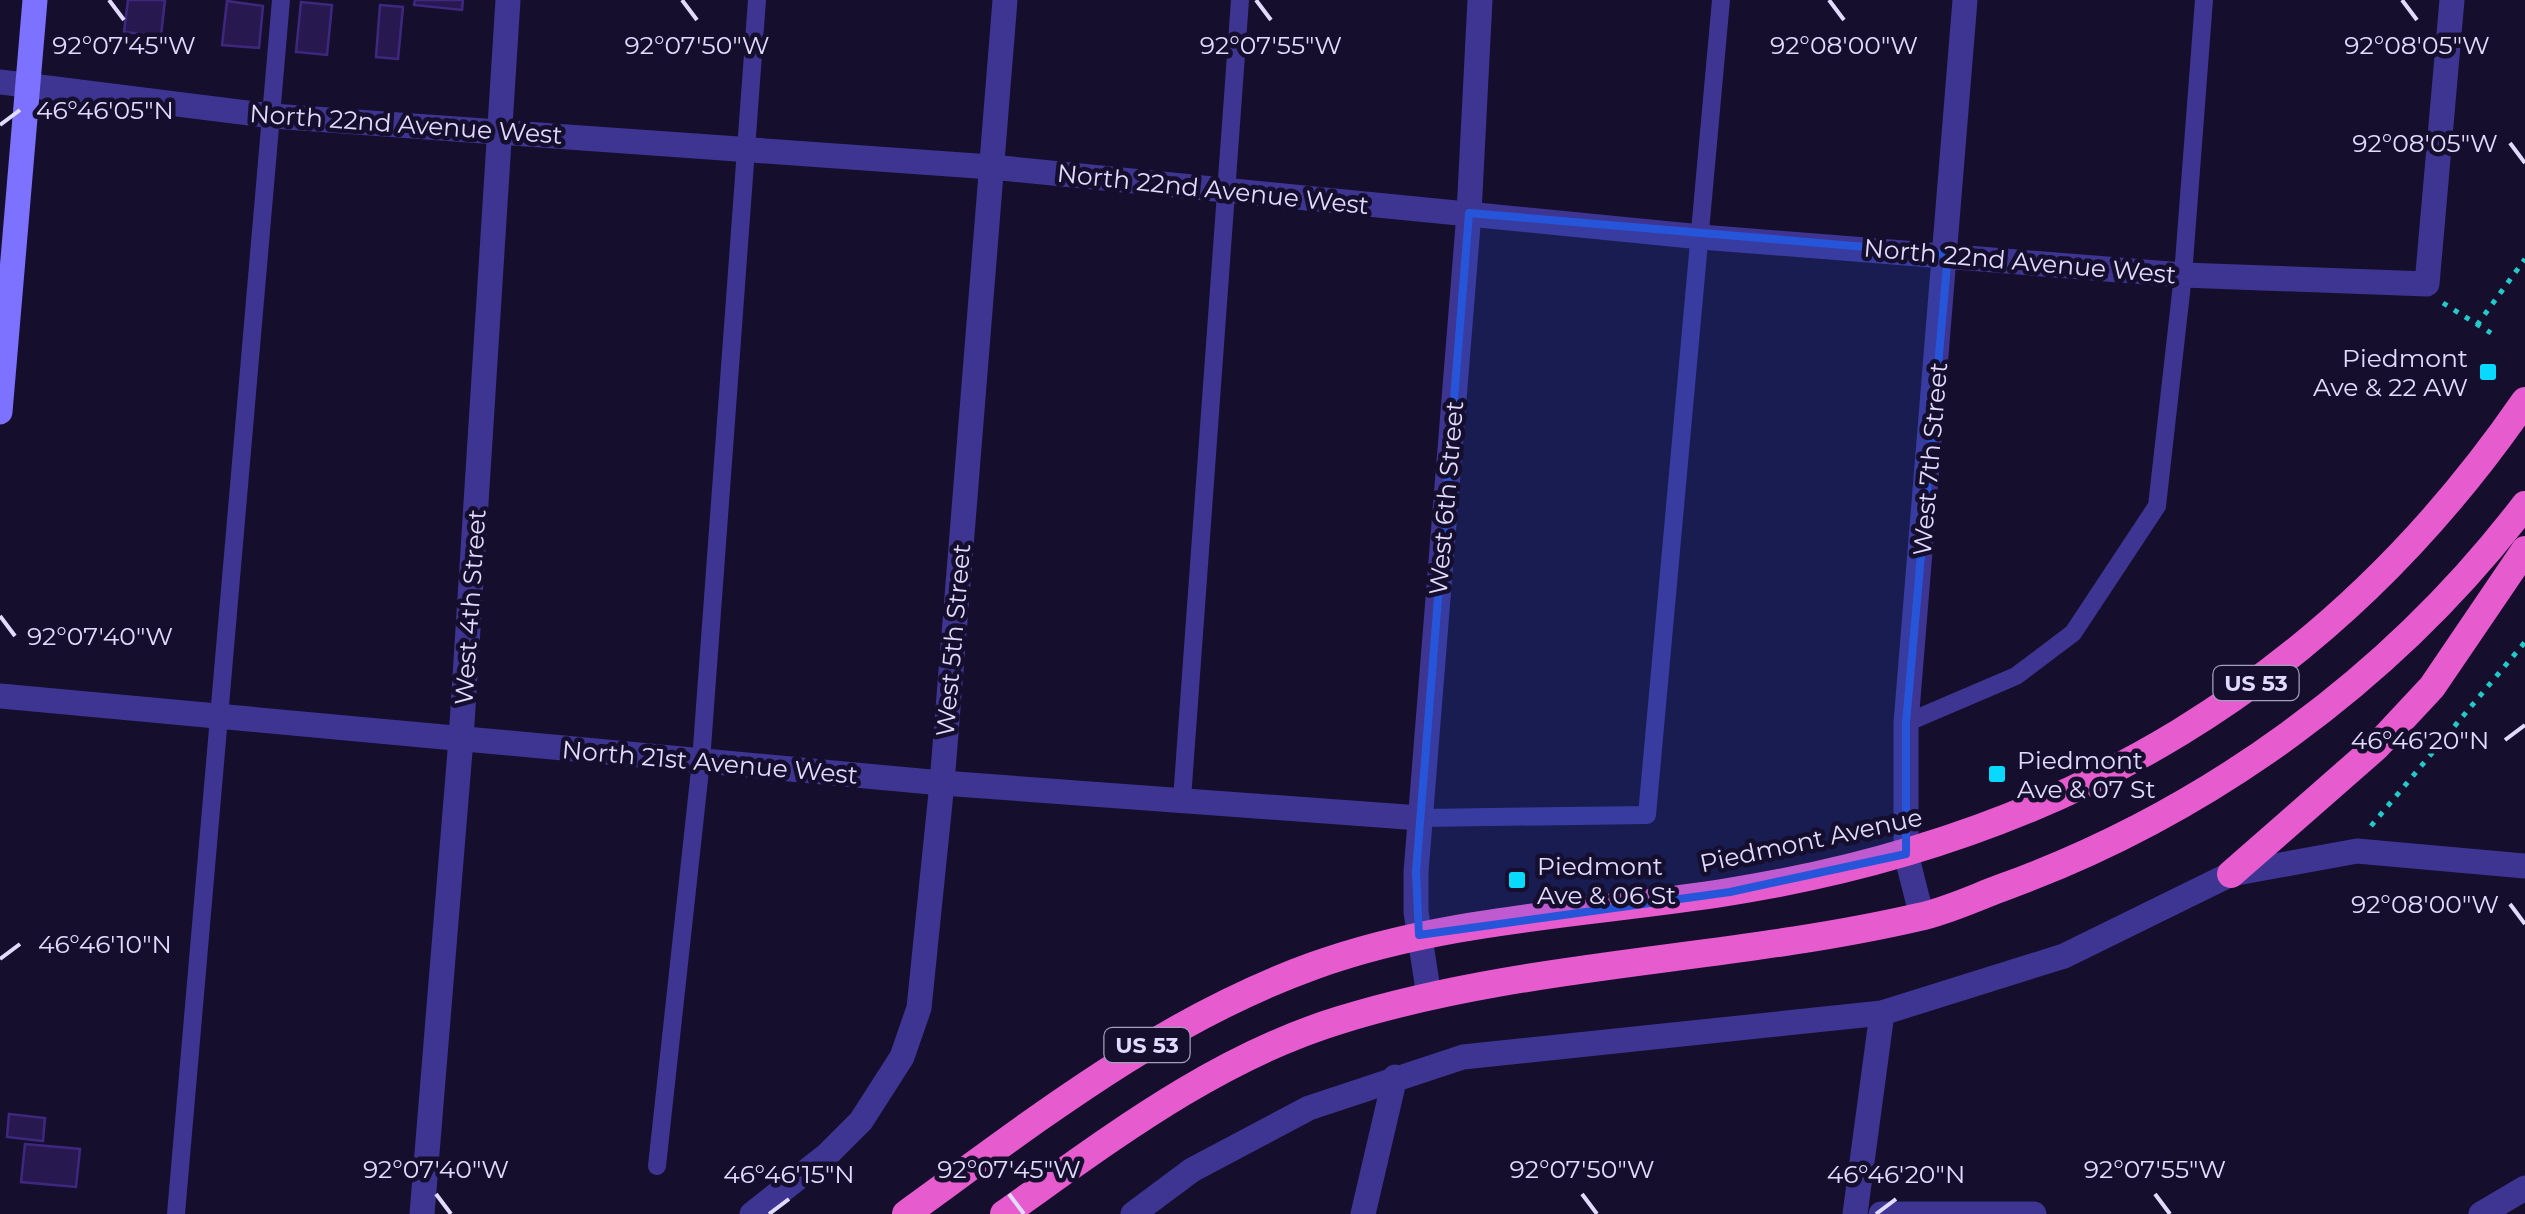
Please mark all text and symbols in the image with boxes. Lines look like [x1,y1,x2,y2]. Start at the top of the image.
text: 92°07'45"W [52,30,196,60]
text: 92°07'50"W [624,30,770,60]
text: 92°07'55"W [1200,30,1342,60]
text: 92°08'00"W [1770,30,1918,60]
text: 92°08'05"W [2344,30,2490,60]
text: 46°46'05"N [36,95,174,125]
street label: North 22nd Avenue West [249,98,563,150]
text: 92°08'05"W [2352,128,2498,158]
street label: North 22nd Avenue West [1056,158,1370,220]
street label: North 22nd Avenue West [1863,232,2177,290]
place label: Piedmont Ave & 22 AW [2313,343,2468,402]
street label: West 7th Street [1907,361,1953,557]
marker: Piedmont Ave & 22 AW [2477,361,2499,383]
street label: West 6th Street [1423,400,1469,596]
street label: West 4th Street [448,508,492,706]
street label: West 5th Street [930,542,976,738]
text: 92°07'40"W [27,621,173,651]
road number: US 53 [2214,666,2298,700]
text: 46°46'20"N [2351,725,2489,755]
street label: North 21st Avenue West [561,734,859,790]
place label: Piedmont Ave & 07 St [2017,745,2156,804]
marker: Piedmont Ave & 07 St [1986,763,2008,785]
street label: Piedmont Avenue [1697,802,1925,878]
place label: Piedmont Ave & 06 St [1537,851,1676,910]
marker: Piedmont Ave & 06 St [1506,869,1528,891]
text: 92°08'00"W [2351,889,2499,919]
text: 46°46'10"N [38,929,172,959]
road number: US 53 [1104,1028,1190,1062]
text: 92°07'40"W [363,1154,509,1184]
text: 92°07'45"W [937,1154,1081,1184]
text: 92°07'50"W [1509,1154,1655,1184]
text: 92°07'55"W [2084,1154,2226,1184]
text: 46°46'15"N [723,1159,855,1189]
text: 46°46'20"N [1827,1159,1965,1189]

